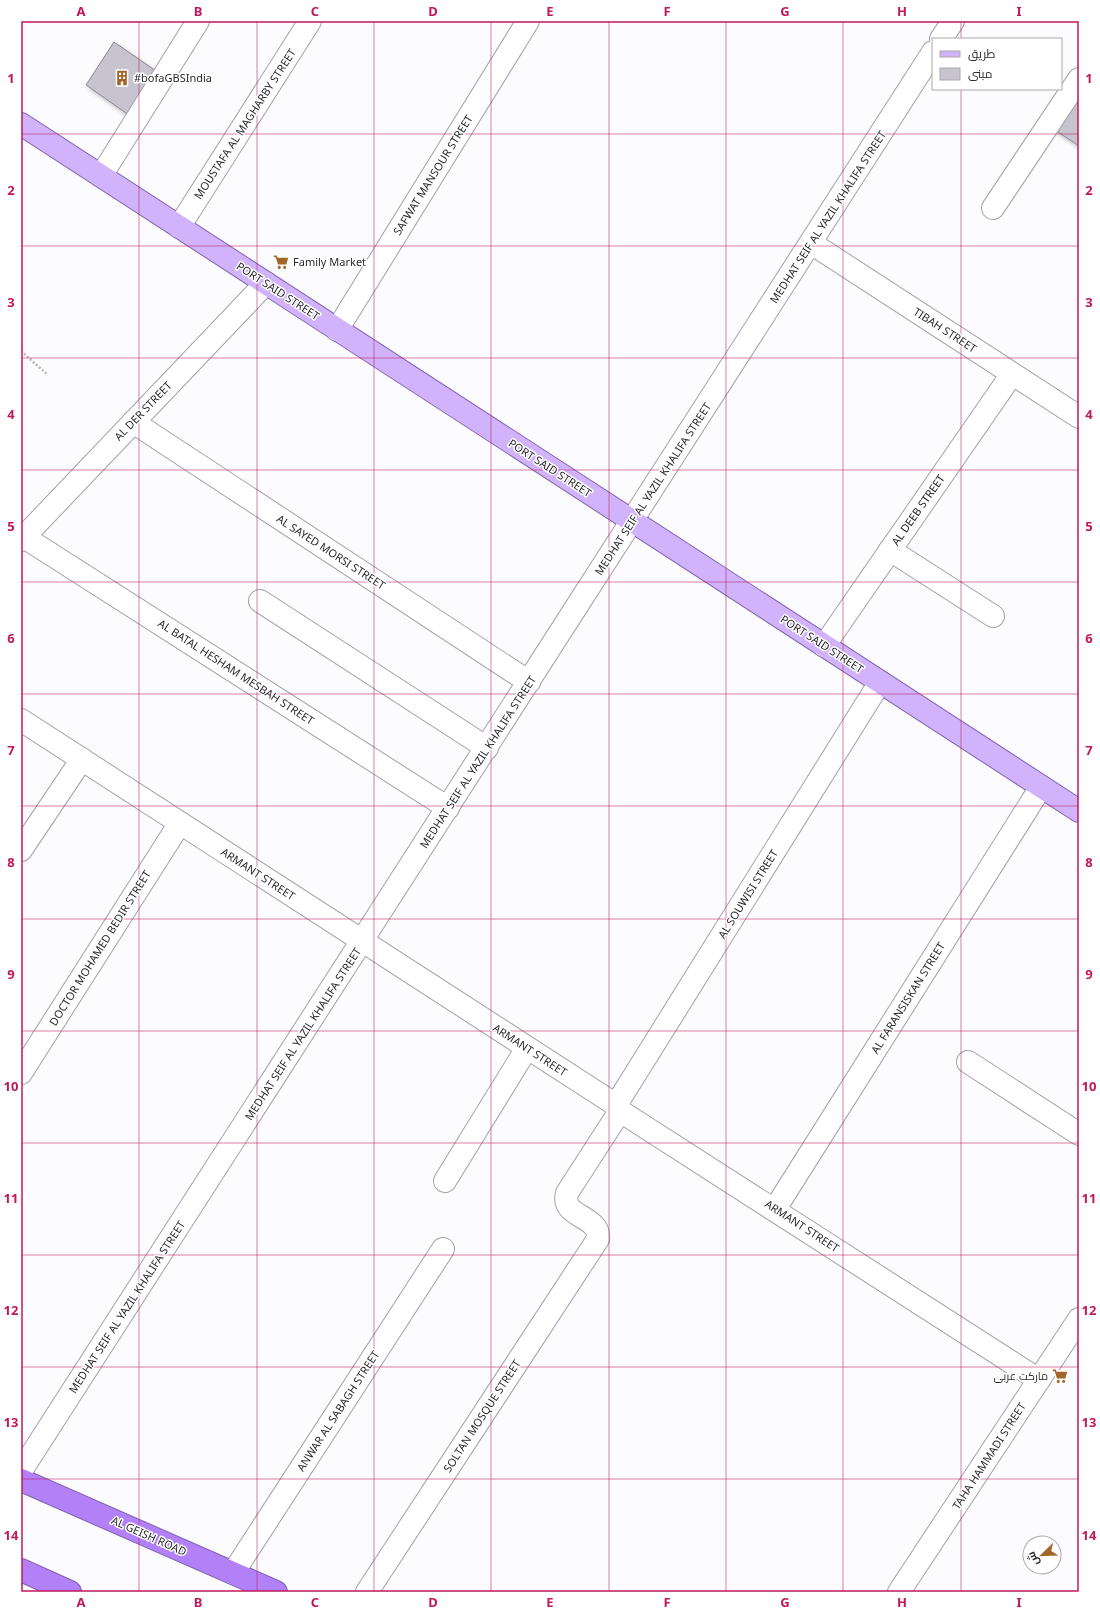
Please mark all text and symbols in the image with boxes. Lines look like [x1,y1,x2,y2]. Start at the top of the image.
text: A [77,2,86,20]
text: B [194,2,202,20]
text: C [311,2,319,20]
text: D [428,2,438,20]
text: E [546,2,554,20]
text: F [663,2,671,20]
text: G [780,2,790,20]
text: H [897,2,907,20]
text: I [1016,2,1022,20]
legend [932,38,1062,90]
text: طريق [968,45,996,62]
street label: MOUSTAFA AL MAGHARBY STREET [190,46,299,202]
text: مبنى [968,65,993,82]
text: 1 [7,69,15,87]
building icon: #bofaGBSIndia [113,69,131,87]
text: 1 [1085,69,1093,87]
place label: #bofaGBSIndia [134,70,212,85]
street label: SAFWAT MANSOUR STREET [389,112,476,238]
street label: MEDHAT SEIF AL YAZIL KHALIFA STREET [766,127,889,306]
text: 2 [7,181,15,199]
text: 2 [1085,181,1093,199]
supermarket icon: Family Market [272,253,290,271]
place label: Family Market [293,254,366,269]
street label: PORT SAID STREET [234,258,323,323]
text: 3 [7,293,15,311]
text: 3 [1085,293,1093,311]
street label: TIBAH STREET [911,304,980,356]
street label: AL DER STREET [111,378,175,444]
street label: MEDHAT SEIF AL YAZIL KHALIFA STREET [591,399,714,578]
text: 4 [7,405,15,423]
text: 4 [1085,405,1093,423]
street label: PORT SAID STREET [506,435,595,500]
street label: AL DEEB STREET [888,471,948,548]
street label: AL SAYED MORSI STREET [274,511,388,592]
text: 5 [7,517,15,535]
text: 5 [1085,517,1093,535]
street label: PORT SAID STREET [778,611,867,676]
street label: AL BATAL HESHAM MESBAH STREET [155,615,317,728]
text: 6 [7,629,15,647]
text: 6 [1085,629,1093,647]
street label: MEDHAT SEIF AL YAZIL KHALIFA STREET [416,672,539,851]
text: 7 [7,741,15,759]
text: 7 [1085,741,1093,759]
street label: ARMANT STREET [218,844,298,903]
street label: AL SOUWISI STREET [714,846,781,941]
text: 8 [7,853,15,871]
text: 8 [1085,853,1093,871]
street label: DOCTOR MOHAMED BEDIR STREET [45,867,154,1028]
street label: AL FARANSISKAN STREET [867,939,948,1056]
street label: MEDHAT SEIF AL YAZIL KHALIFA STREET [241,944,364,1123]
text: 9 [7,965,15,983]
text: 9 [1085,965,1093,983]
street label: ARMANT STREET [490,1020,570,1079]
text: 10 [4,1077,18,1095]
text: 10 [1082,1077,1096,1095]
text: 11 [4,1189,18,1207]
text: 11 [1082,1189,1096,1207]
street label: ARMANT STREET [762,1196,842,1255]
street label: MEDHAT SEIF AL YAZIL KHALIFA STREET [65,1217,188,1396]
text: 12 [4,1301,18,1319]
text: 12 [1082,1301,1096,1319]
street label: ANWAR AL SABAGH STREET [293,1348,382,1474]
street label: SOLTAN MOSQUE STREET [440,1357,524,1475]
supermarket icon: ماركت عربى [1051,1367,1069,1385]
place label: ماركت عربى [994,1368,1048,1383]
street label: TAHA HAMMADI STREET [948,1399,1029,1512]
text: 13 [4,1413,18,1431]
text: 13 [1082,1413,1096,1431]
street label: AL GEISH ROAD [109,1512,189,1559]
text: 14 [4,1526,19,1544]
text: 14 [1082,1526,1097,1544]
north arrow [1022,1535,1062,1575]
text: ش [1023,1550,1042,1569]
text: A [77,1593,86,1611]
text: B [194,1593,202,1611]
text: C [311,1593,319,1611]
text: D [428,1593,438,1611]
text: E [546,1593,554,1611]
text: F [663,1593,671,1611]
text: G [780,1593,790,1611]
text: H [897,1593,907,1611]
text: I [1016,1593,1022,1611]

